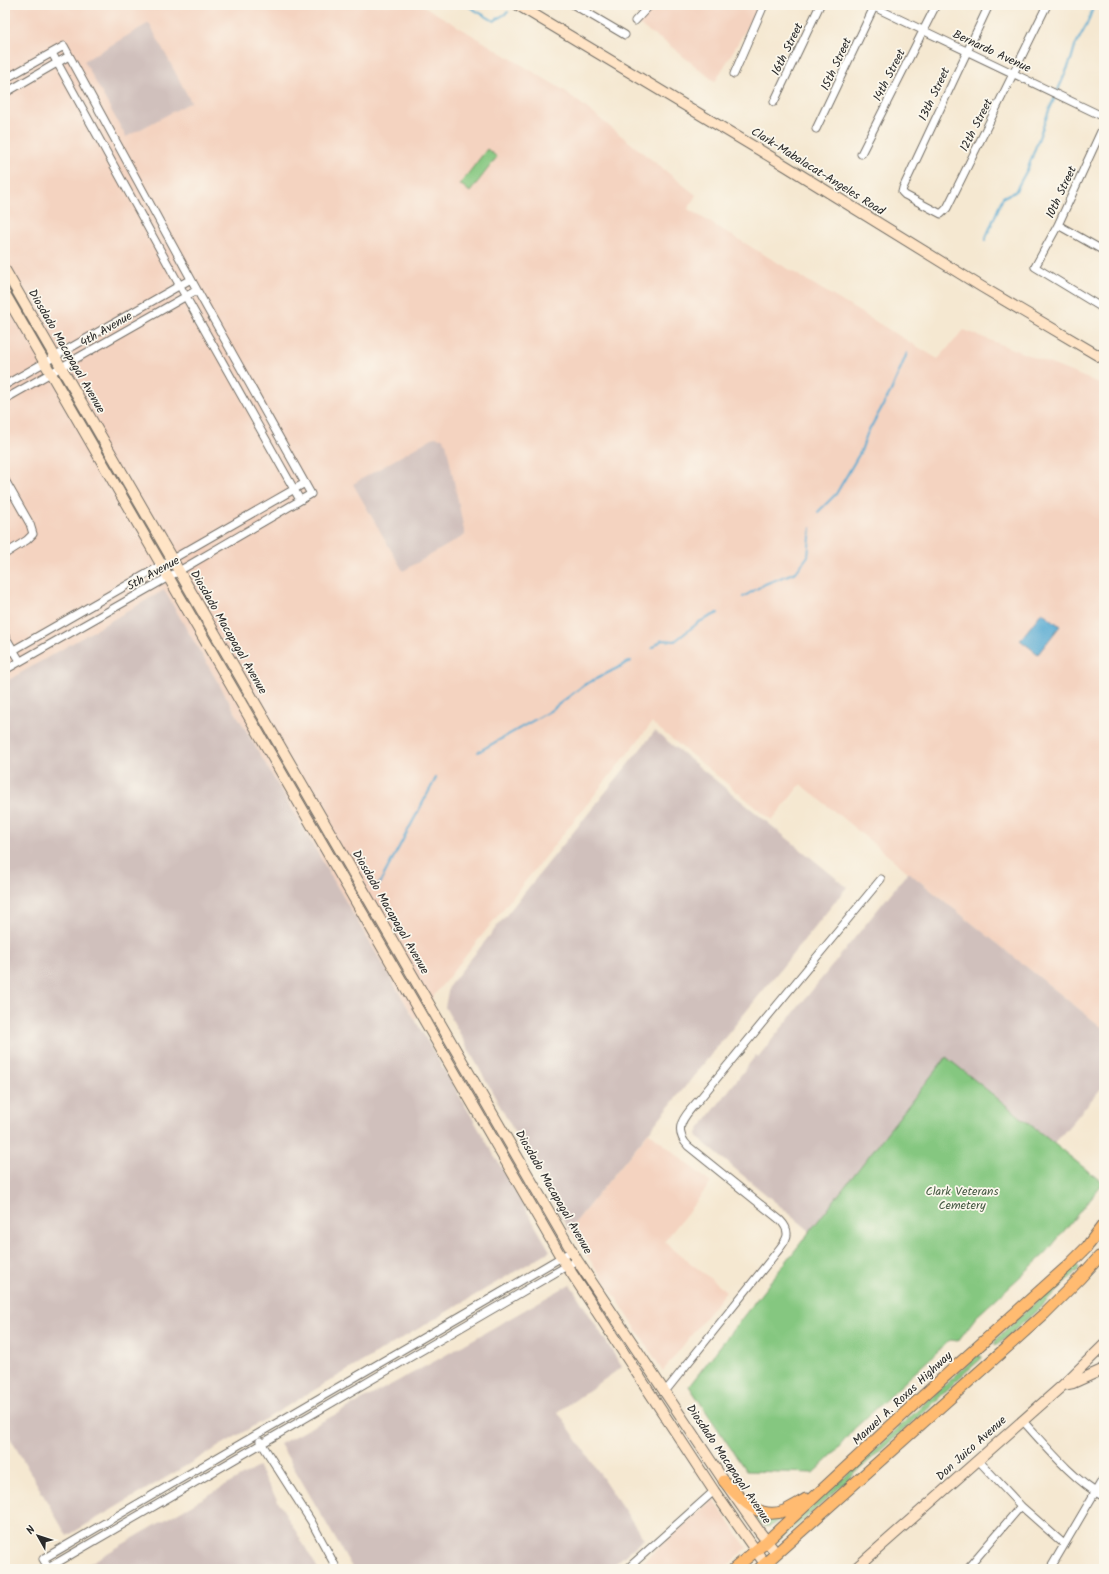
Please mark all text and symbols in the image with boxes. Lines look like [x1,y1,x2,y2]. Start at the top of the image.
street label: 16th Street [766,19,809,79]
street label: Bernardo Avenue [949,25,1035,78]
street label: 15th Street [816,34,857,94]
street label: 14th Street [868,45,911,105]
street label: 13th Street [914,64,955,124]
street label: 12th Street [955,95,998,155]
street label: Clark-Mabalacat-Angeles Road [747,122,889,221]
street label: 10th Street [1041,162,1082,222]
street label: Diosdado Macapagal Avenue [23,286,110,417]
street label: 4th Avenue [76,306,137,352]
street label: 5th Avenue [123,551,184,596]
street label: Diosdado Macapagal Avenue [185,567,272,698]
street label: Diosdado Macapagal Avenue [347,847,434,978]
street label: Diosdado Macapagal Avenue [510,1127,597,1258]
park label: Clark Veterans Cemetery [925,1182,999,1215]
street label: Manuel A. Roxas Highway [848,1347,957,1450]
street label: Diosdado Macapagal Avenue [681,1401,776,1528]
street label: Don Juico Avenue [932,1411,1011,1485]
north arrow [18,1516,58,1556]
text: N [22,1522,40,1539]

